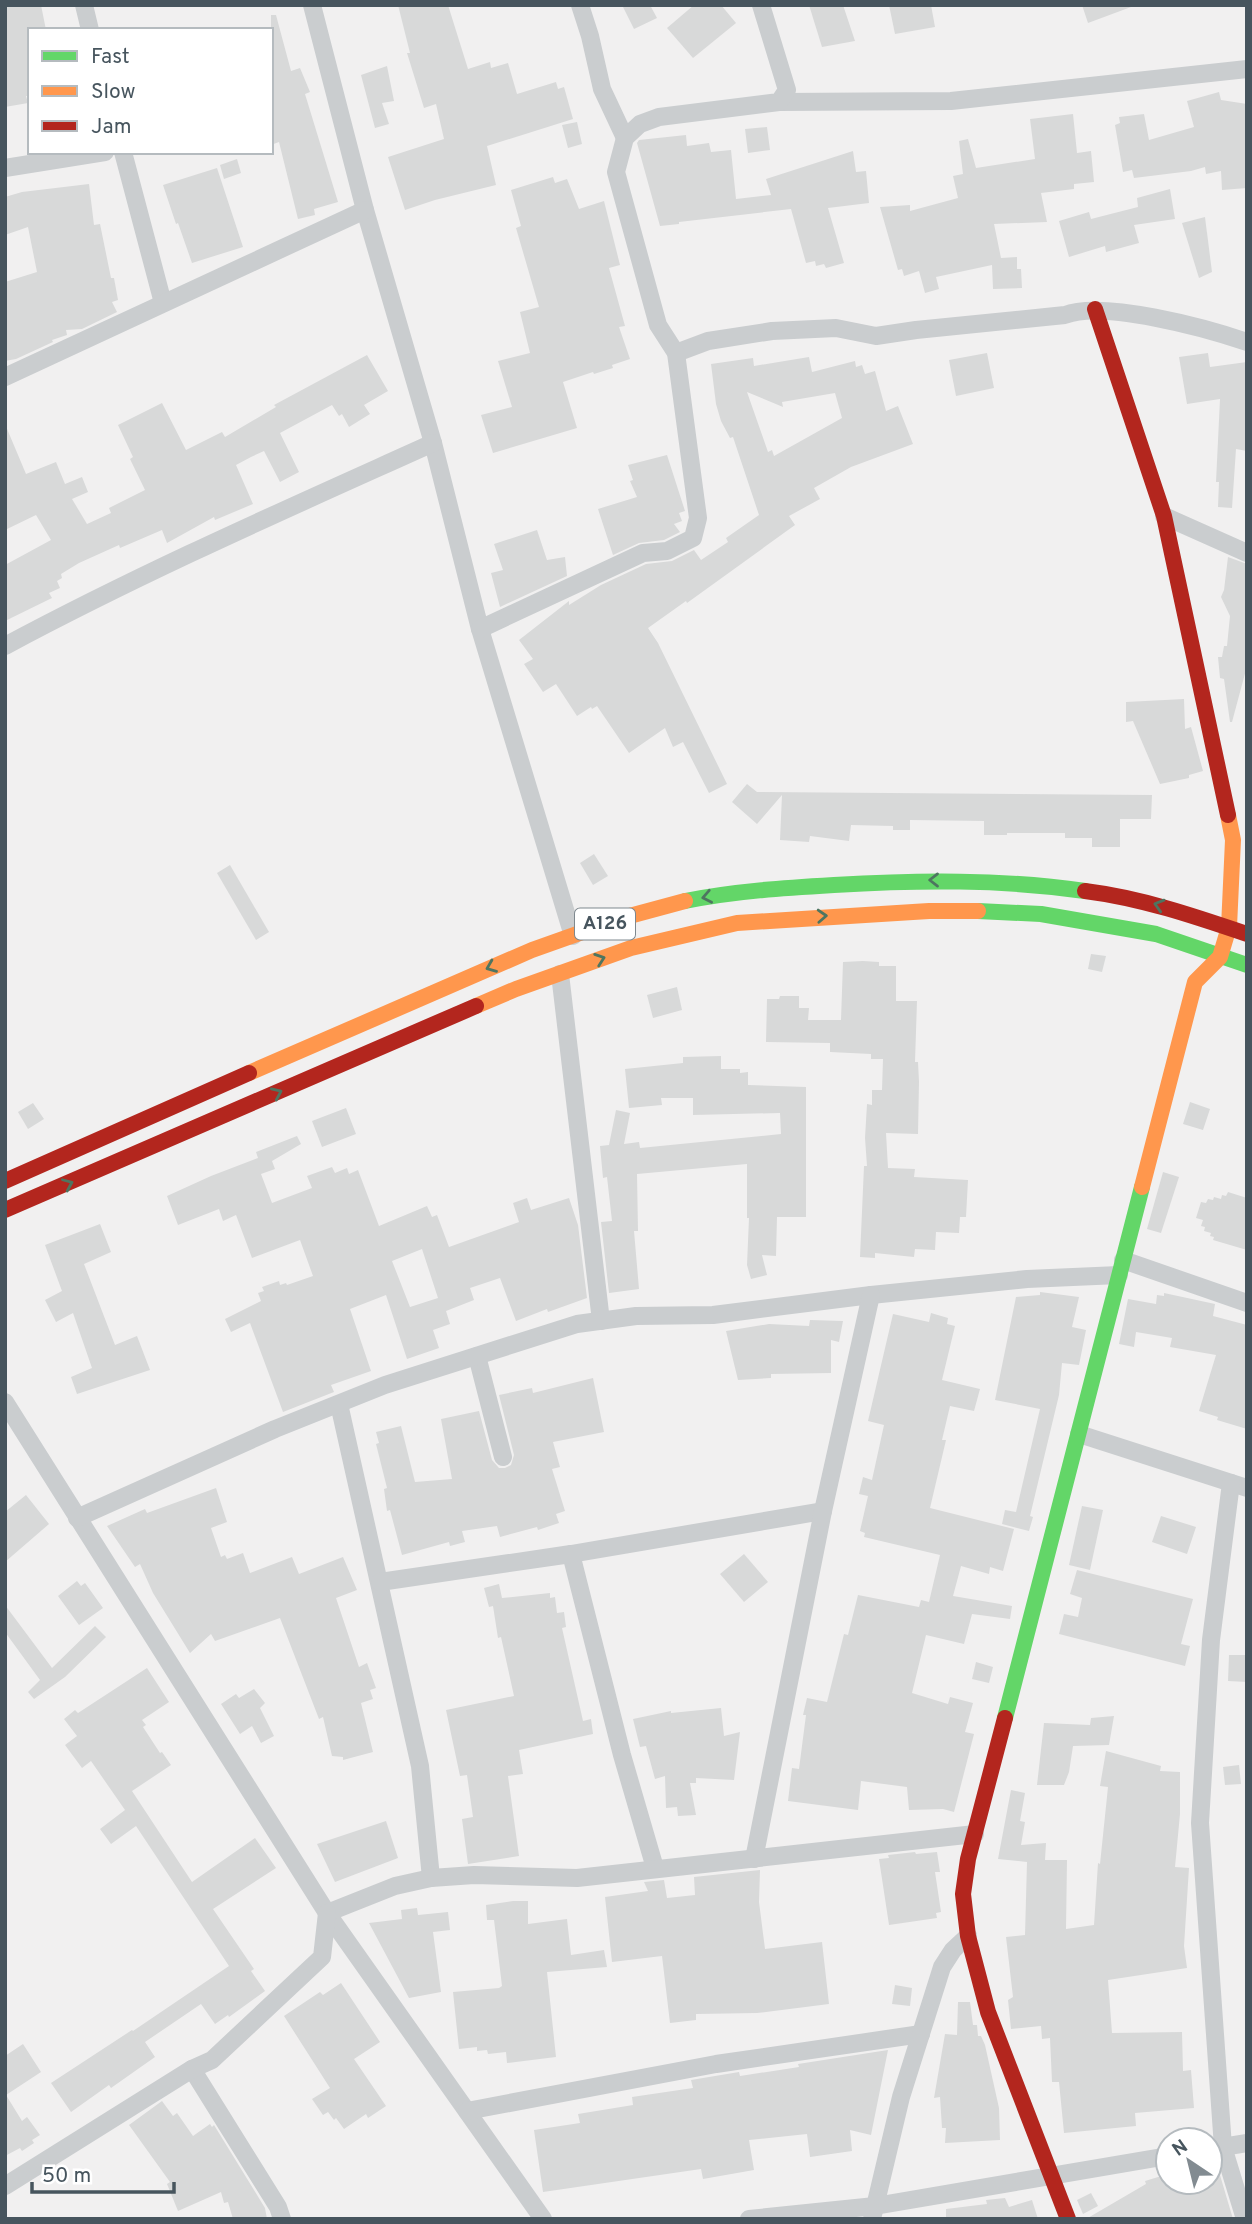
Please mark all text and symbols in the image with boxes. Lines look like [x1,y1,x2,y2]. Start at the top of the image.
legend [28,28,273,154]
text: Fast [91,44,130,71]
text: Slow [91,79,136,106]
text: Jam [91,114,132,141]
one-way arrow [928,872,938,888]
one-way arrow [701,889,713,904]
one-way arrow [1153,899,1165,913]
road number: A126 [575,908,635,940]
one-way arrow [817,909,828,924]
one-way arrow [593,953,605,967]
one-way arrow [486,959,498,973]
one-way arrow [270,1087,282,1101]
one-way arrow [61,1178,73,1192]
north arrow [1154,2126,1224,2196]
text: N [1168,2135,1193,2162]
scale bar [32,2150,173,2194]
text: 50 m [42,2163,91,2190]

